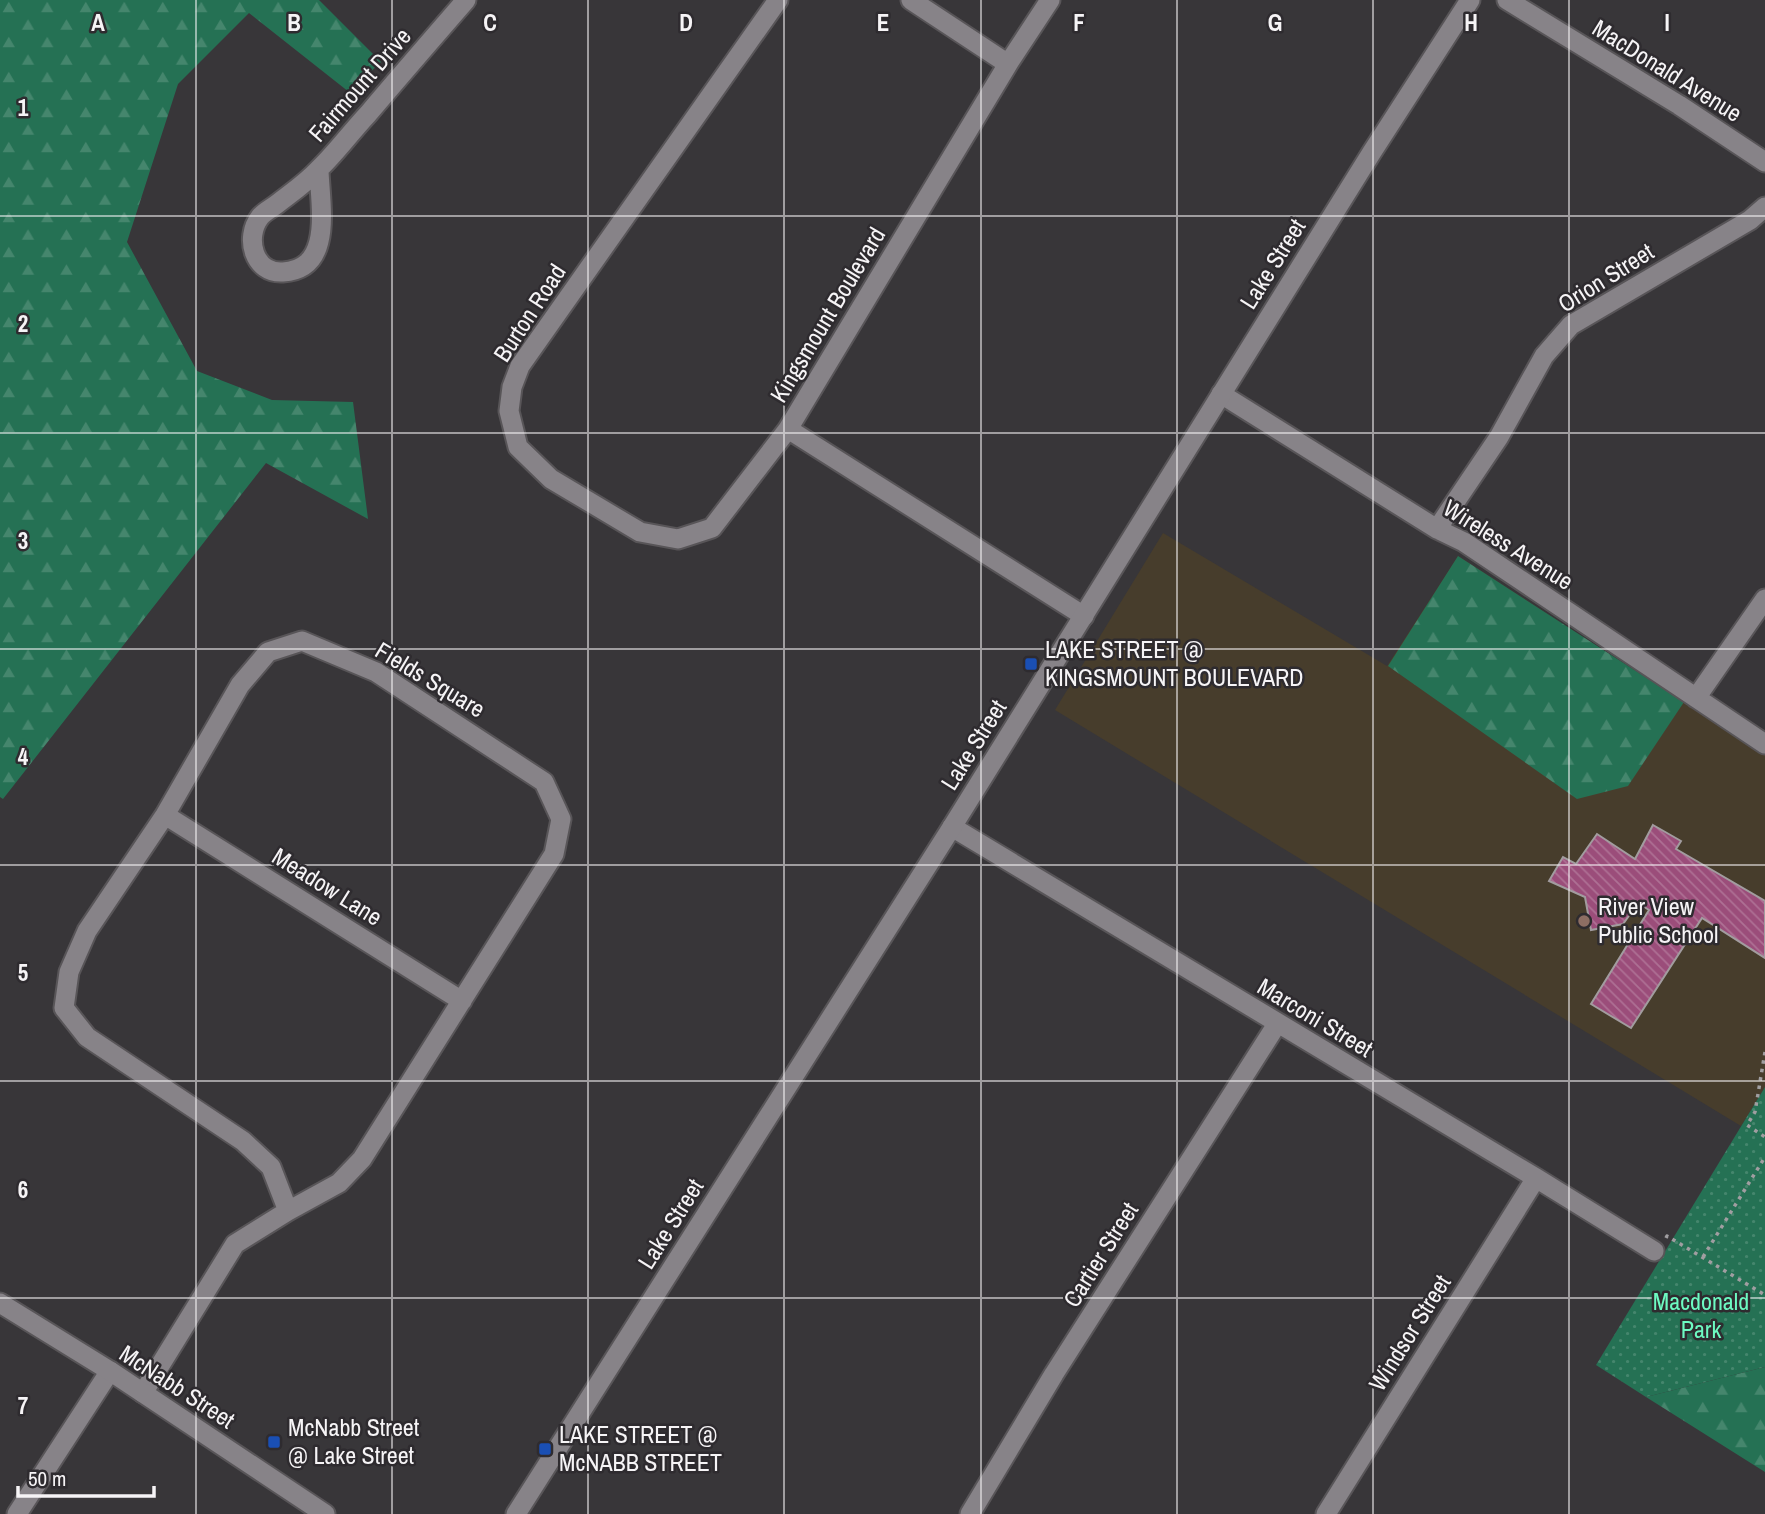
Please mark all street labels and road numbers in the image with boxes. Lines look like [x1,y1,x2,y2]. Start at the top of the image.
street label: MacDonald Avenue [1587,11,1748,129]
street label: Fairmount Drive [301,21,418,148]
street label: Lake Street [1232,212,1313,315]
street label: Kingsmount Boulevard [762,221,892,408]
street label: Orion Street [1552,235,1660,319]
street label: Burton Road [486,257,573,368]
street label: Wireless Avenue [1438,492,1579,597]
street label: Fields Square [370,634,491,724]
street label: Lake Street [933,693,1014,796]
street label: Meadow Lane [267,840,388,932]
street label: Marconi Street [1252,970,1380,1064]
street label: Lake Street [630,1172,711,1275]
street label: Cartier Street [1055,1195,1145,1313]
street label: Windsor Street [1361,1268,1458,1397]
street label: McNabb Street [114,1337,242,1436]

